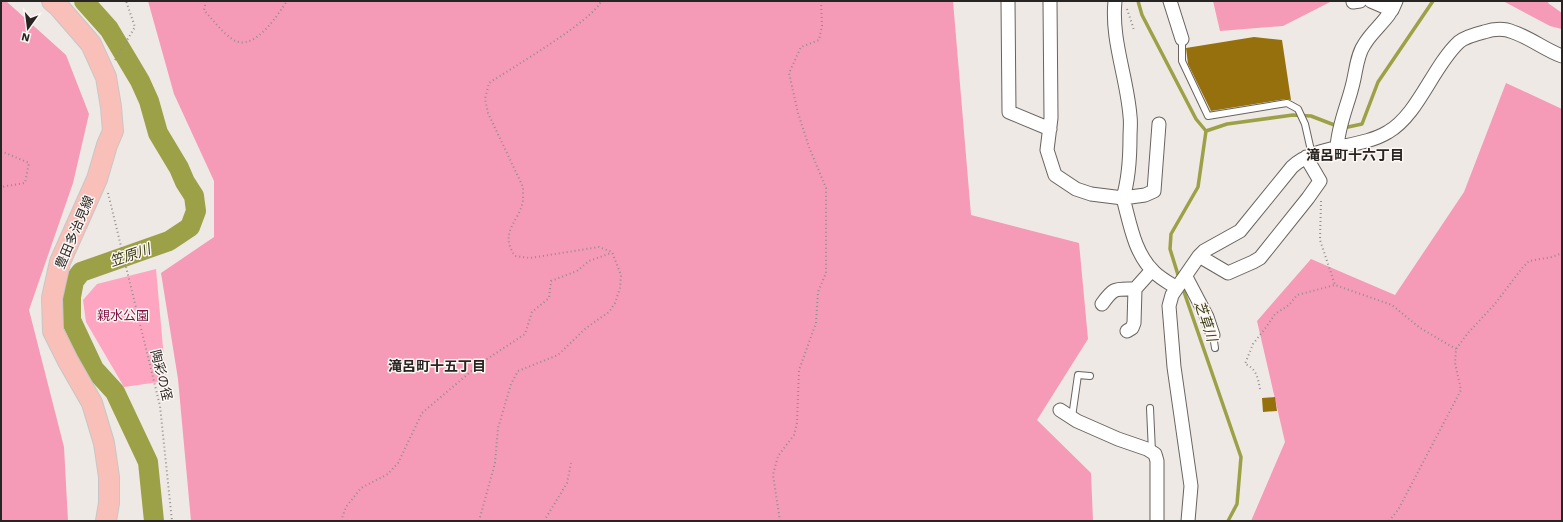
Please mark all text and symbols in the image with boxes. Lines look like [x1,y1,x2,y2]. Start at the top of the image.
north arrow [8,8,48,48]
text: N [20,30,31,45]
district label: 滝呂町十六丁目 [1306,147,1404,163]
street label: 豊田多治見線 [52,193,97,271]
water label: 笠原川 [108,240,154,269]
water label: 芝草川 [1192,299,1221,345]
park label: 親水公園 [97,308,149,323]
street label: 陶彩の径 [148,348,175,402]
district label: 滝呂町十五丁目 [388,358,486,374]

